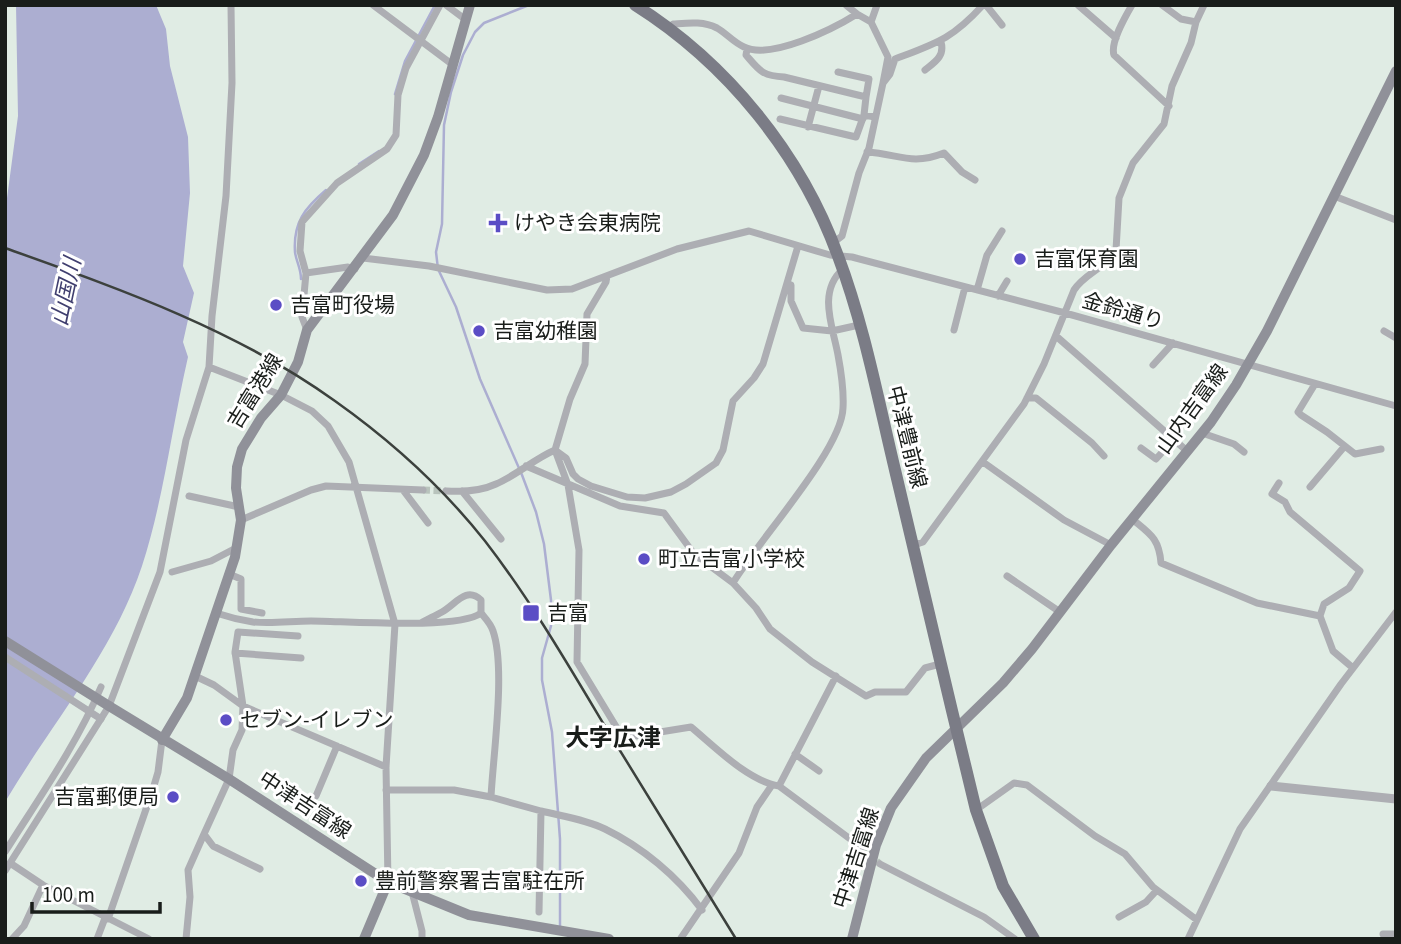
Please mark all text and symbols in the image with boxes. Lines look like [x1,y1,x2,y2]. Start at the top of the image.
place label: けやき会東病院 [514,208,661,238]
marker: けやき会東病院 [488,213,508,233]
place label: 吉富保育園 [1034,244,1139,274]
marker: 吉富保育園 [1012,251,1028,267]
water label: 山国川 [43,252,90,329]
street label: 金鈴通り [1078,285,1168,337]
place label: 吉富町役場 [290,290,395,320]
marker: 吉富町役場 [268,297,284,313]
place label: 吉富幼稚園 [493,316,598,346]
marker: 吉富幼稚園 [471,323,487,339]
street label: 吉富港線 [220,347,290,435]
street label: 山内吉富線 [1149,358,1235,460]
street label: 中津豊前線 [880,382,934,492]
place label: 町立吉富小学校 [658,544,805,574]
marker: 町立吉富小学校 [636,551,652,567]
place label: 吉富 [547,598,589,628]
marker: 吉富 [521,603,541,623]
place label: セブン-イレブン [240,705,394,735]
marker: セブン-イレブン [218,712,234,728]
district label: 大字広津 [565,721,661,756]
street label: 中津吉富線 [253,764,357,846]
place label: 吉富郵便局 [54,782,159,812]
marker: 吉富郵便局 [165,789,181,805]
street label: 中津吉富線 [826,803,886,913]
place label: 豊前警察署吉富駐在所 [375,866,585,896]
scale bar [32,870,159,914]
marker: 豊前警察署吉富駐在所 [353,873,369,889]
text: 100 m [42,880,95,910]

